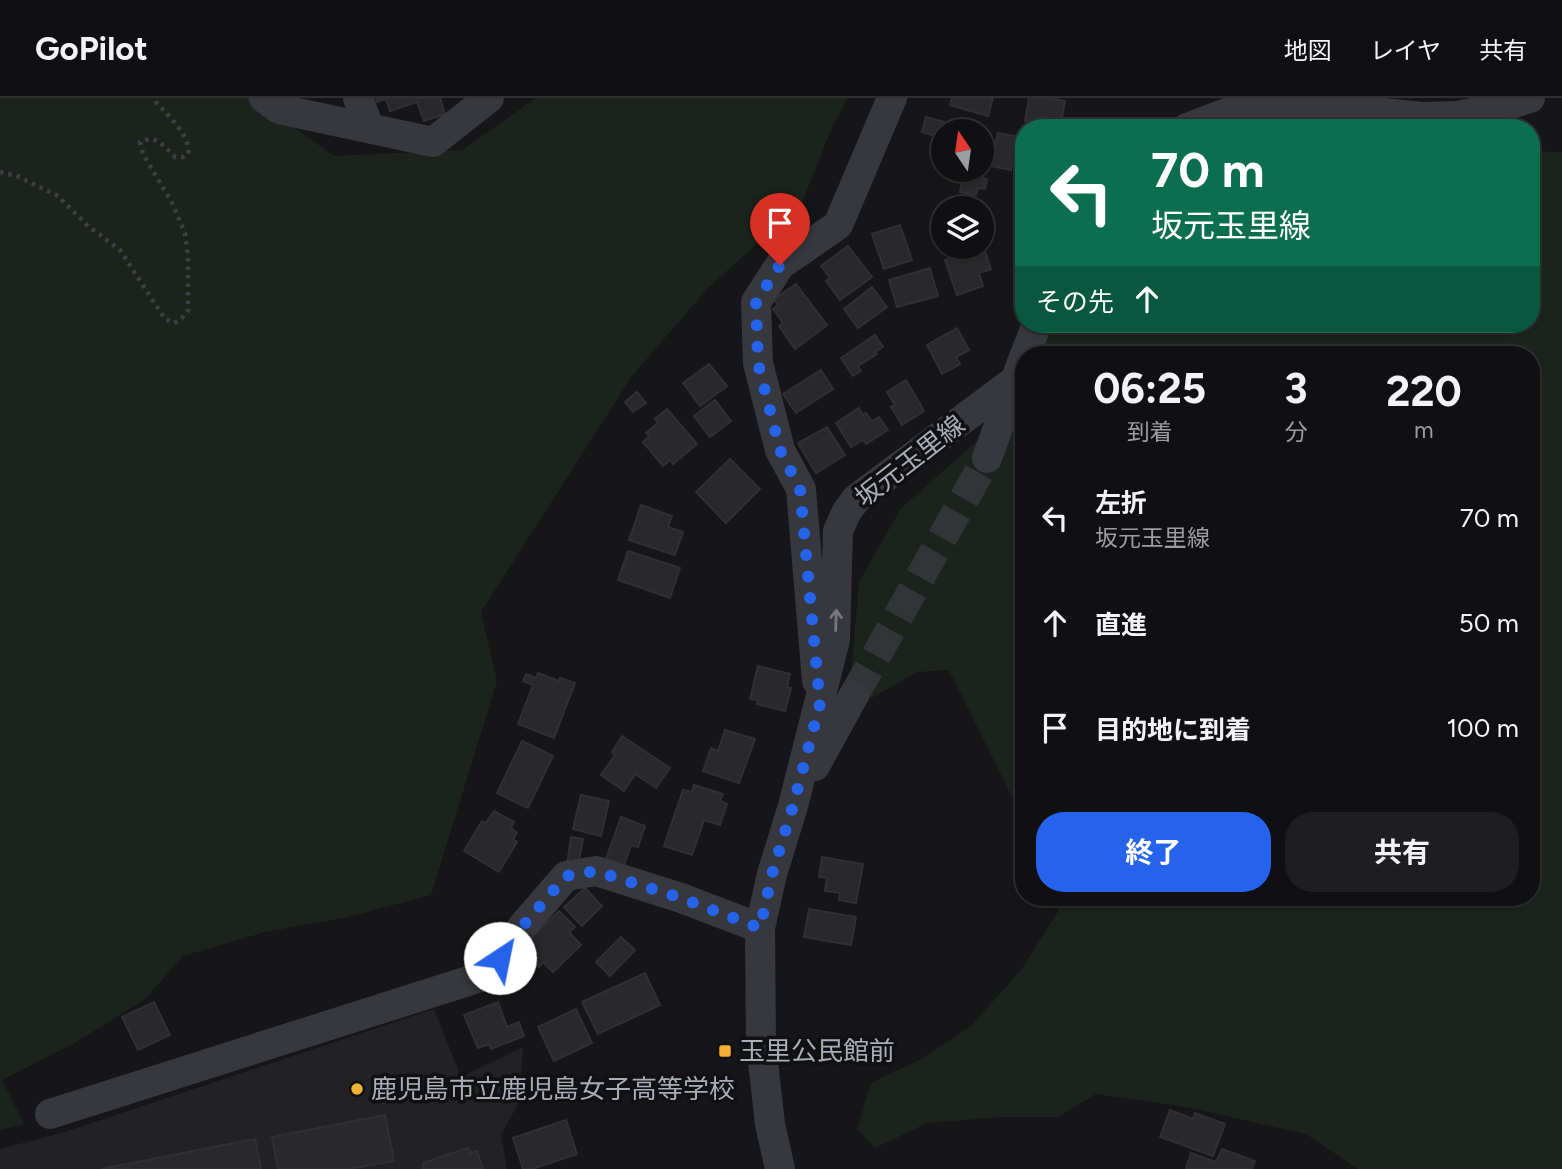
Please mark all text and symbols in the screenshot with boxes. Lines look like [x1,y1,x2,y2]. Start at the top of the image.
text: GoPilot [35,29,148,68]
text: 地図 [1284,36,1332,65]
text: レイヤ [1370,36,1441,65]
text: 共有 [1479,36,1527,65]
north arrow [931,119,994,182]
map controls [931,119,994,259]
text: 70 m [1151,140,1264,199]
icon: left [1036,147,1127,238]
pin [750,193,810,265]
button: layers [931,196,994,259]
icon: arrive [761,204,799,242]
text: 坂元玉里線 [1151,207,1311,245]
icon: ahead [1128,280,1166,318]
text: その先 [1036,286,1114,318]
text: 06:25 [1093,363,1206,414]
text: 3 [1284,363,1308,414]
text: 220 [1386,366,1462,417]
street label: 坂元玉里線 [849,408,971,514]
text: m [1414,416,1434,444]
text: 到着 [1127,418,1173,446]
text: 分 [1285,418,1308,446]
text: 左折 [1095,487,1147,519]
icon: left [1036,499,1074,537]
text: 70 m [1460,502,1519,534]
text: 坂元玉里線 [1095,524,1210,552]
icon: ahead [1036,604,1074,642]
text: 50 m [1459,607,1519,639]
one-way arrow [830,609,843,632]
text: 直進 [1095,609,1147,641]
icon: arrive [1036,709,1074,747]
text: 100 m [1446,712,1519,744]
text: 目的地に到着 [1095,714,1251,746]
button: 終了 [1036,812,1271,892]
button: 共有 [1285,812,1519,892]
position arrow [463,921,537,995]
place label: 玉里公民館前 [739,1035,895,1067]
marker: 玉里公民館前 [717,1043,733,1059]
place label: 鹿児島市立鹿児島女子高等学校 [371,1073,735,1105]
marker: 鹿児島市立鹿児島女子高等学校 [349,1081,365,1097]

